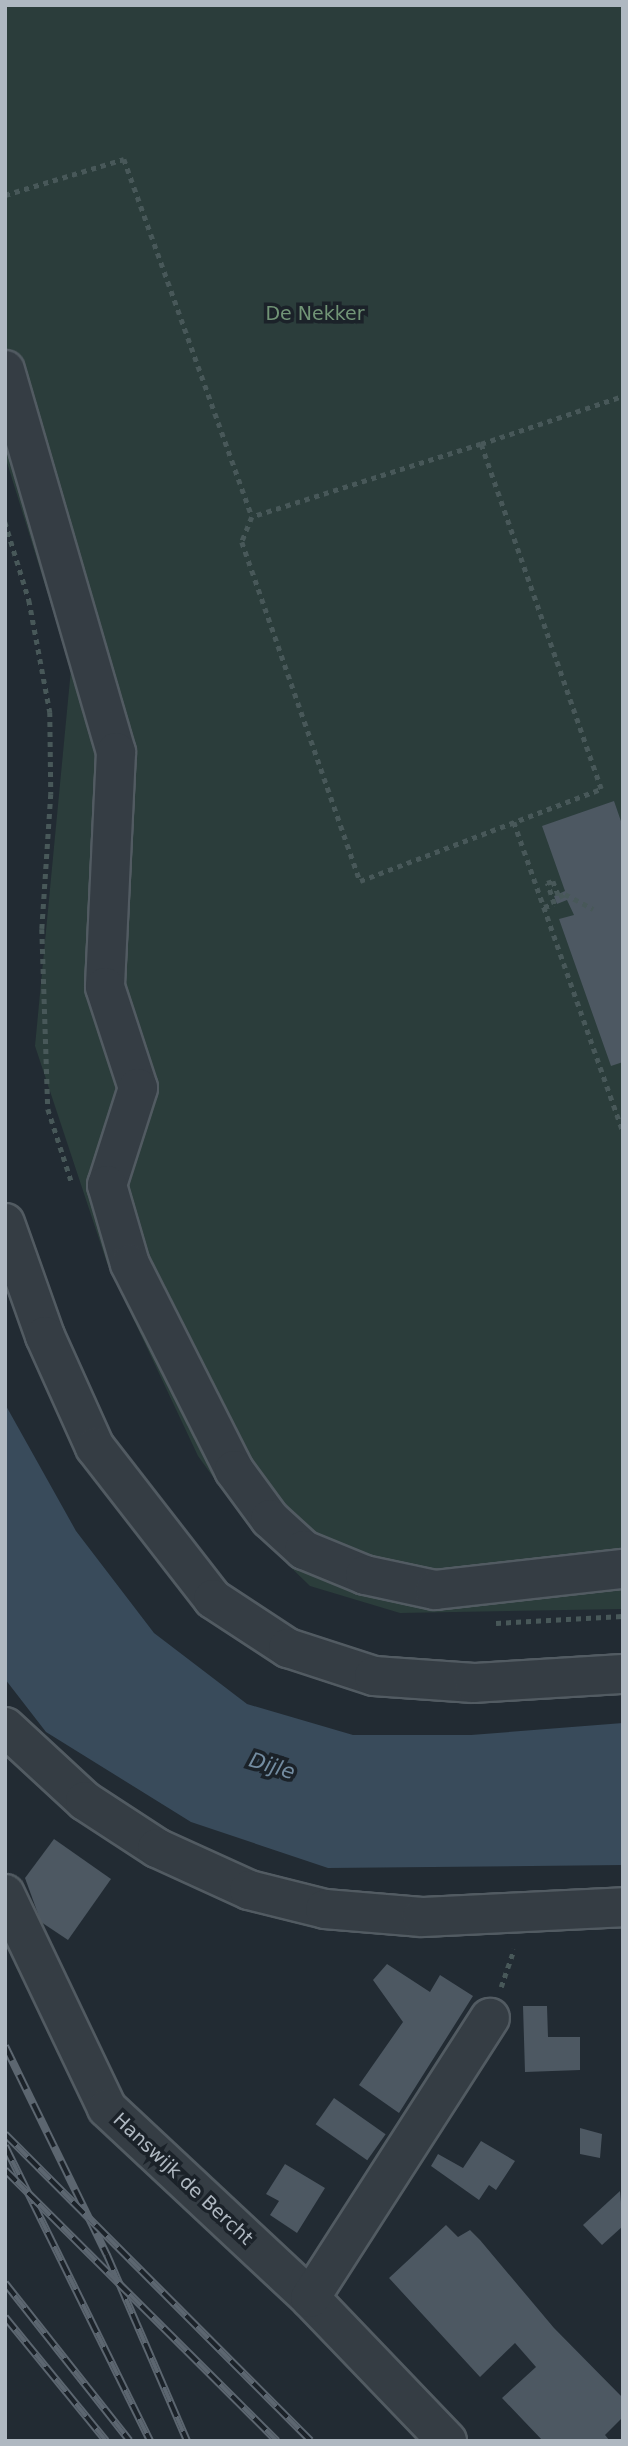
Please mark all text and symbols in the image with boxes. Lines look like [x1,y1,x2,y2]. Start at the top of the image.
park label: De Nekker [265,303,365,325]
water label: Dijle [246,1747,298,1785]
street label: Hanswijk de Bercht [108,2108,258,2250]

